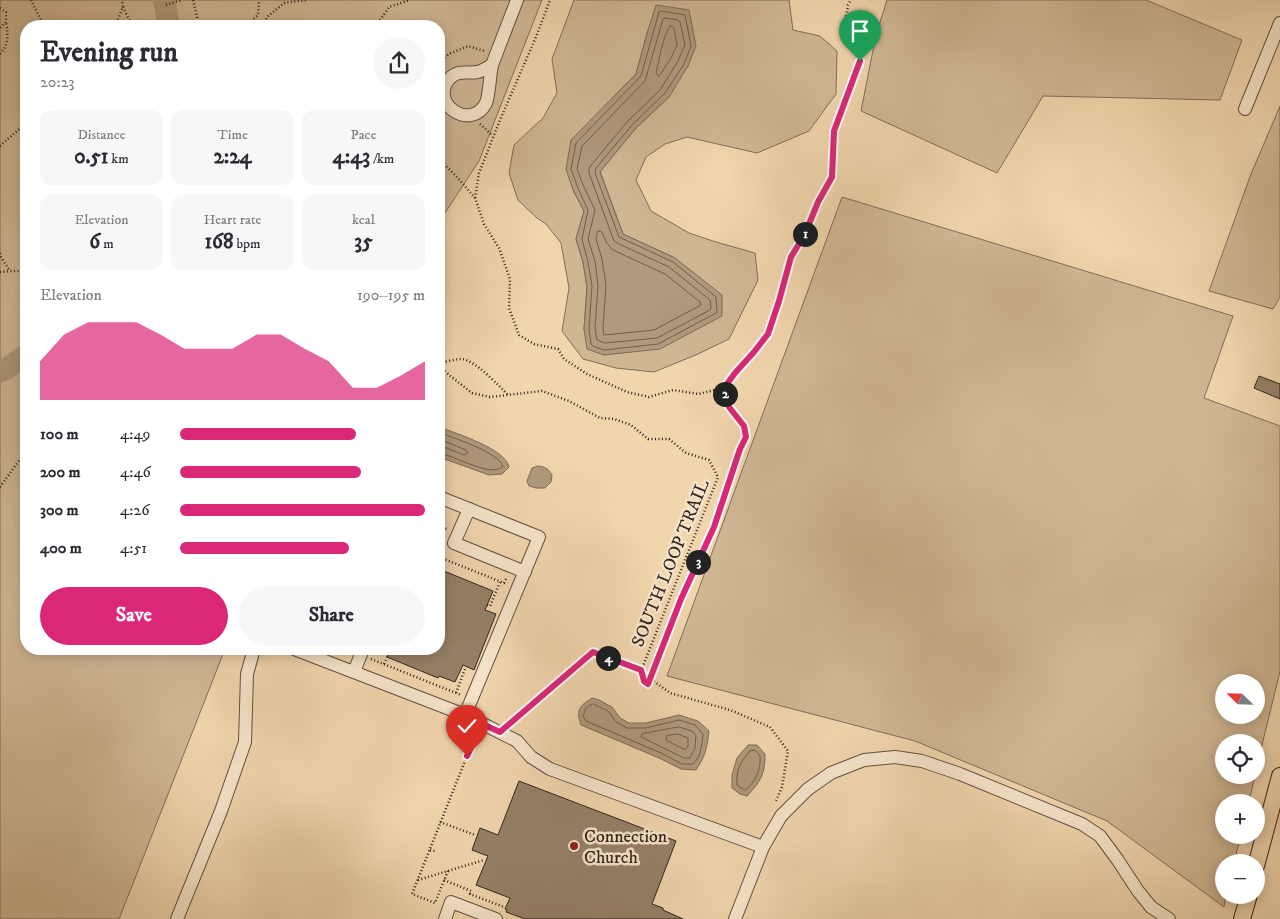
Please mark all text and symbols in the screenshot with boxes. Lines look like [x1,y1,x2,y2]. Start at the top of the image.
pin [839,10,881,61]
icon: arrive [846,17,874,45]
text: Evening run [40,35,178,70]
button: share [373,37,425,89]
text: 20:23 [40,72,74,92]
text: Distance [77,126,126,144]
text: Time [217,126,248,144]
text: Pace [351,126,376,144]
text: 0.51 [74,144,108,170]
text: 2:24 [213,144,252,170]
text: 4:43 [333,144,370,170]
text: km [108,150,129,168]
text: /km [370,150,394,168]
text: Elevation [74,211,129,229]
text: Heart rate [204,211,261,229]
text: kcal [352,211,375,229]
pin: 1 [792,222,818,246]
text: 1 [803,225,808,243]
text: 6 [89,229,100,255]
text: 168 [204,229,233,255]
text: 35 [354,229,373,255]
text: m [100,235,114,253]
text: bpm [233,235,261,253]
text: Elevation [40,285,102,305]
text: 190–195 m [357,285,425,305]
pin: 2 [712,382,738,406]
text: 2 [722,385,729,403]
text: 100 m [40,424,79,444]
text: 4:49 [120,424,151,444]
text: 200 m [40,462,81,482]
text: 4:46 [120,462,151,482]
street label: SOUTH LOOP TRAIL [627,476,715,650]
text: 300 m [40,500,79,520]
text: 4:26 [120,500,150,520]
text: 400 m [40,538,82,558]
text: 4:51 [120,538,147,558]
pin: 3 [686,550,710,574]
text: 3 [696,553,701,571]
button: Save [40,587,228,645]
button: Share [238,587,425,645]
pin: 4 [596,646,620,670]
text: 4 [604,649,613,667]
north arrow [1215,674,1265,724]
map controls [1215,674,1265,904]
pin [446,705,488,756]
icon: check [453,712,481,740]
button: locate [1215,734,1265,784]
button: + [1215,794,1265,844]
place label: Connection Church [584,826,668,869]
marker: Connection Church [568,840,580,852]
button: − [1215,854,1265,904]

